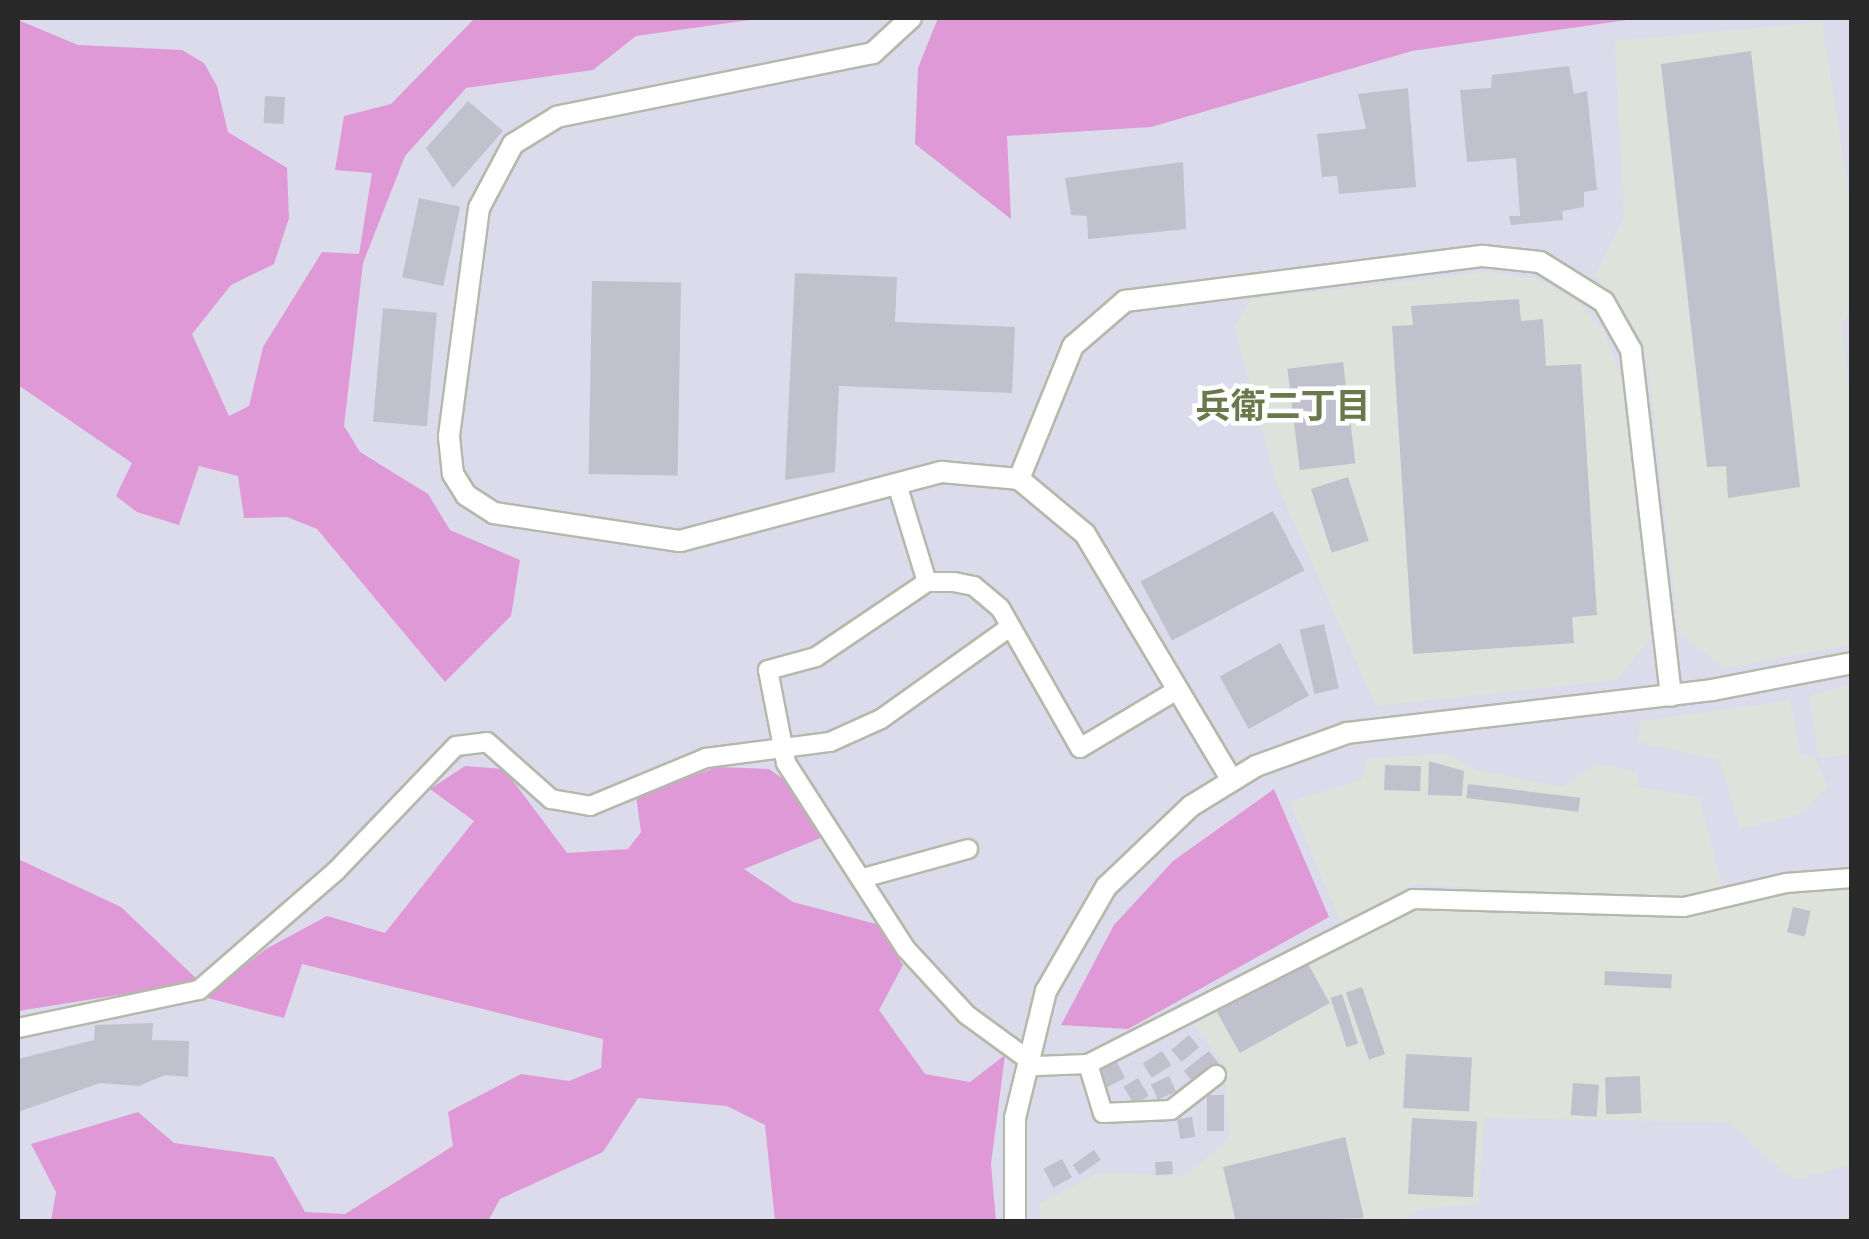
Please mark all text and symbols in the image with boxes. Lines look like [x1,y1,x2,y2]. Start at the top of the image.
district label: 兵衛二丁目 [1196,385,1370,427]

